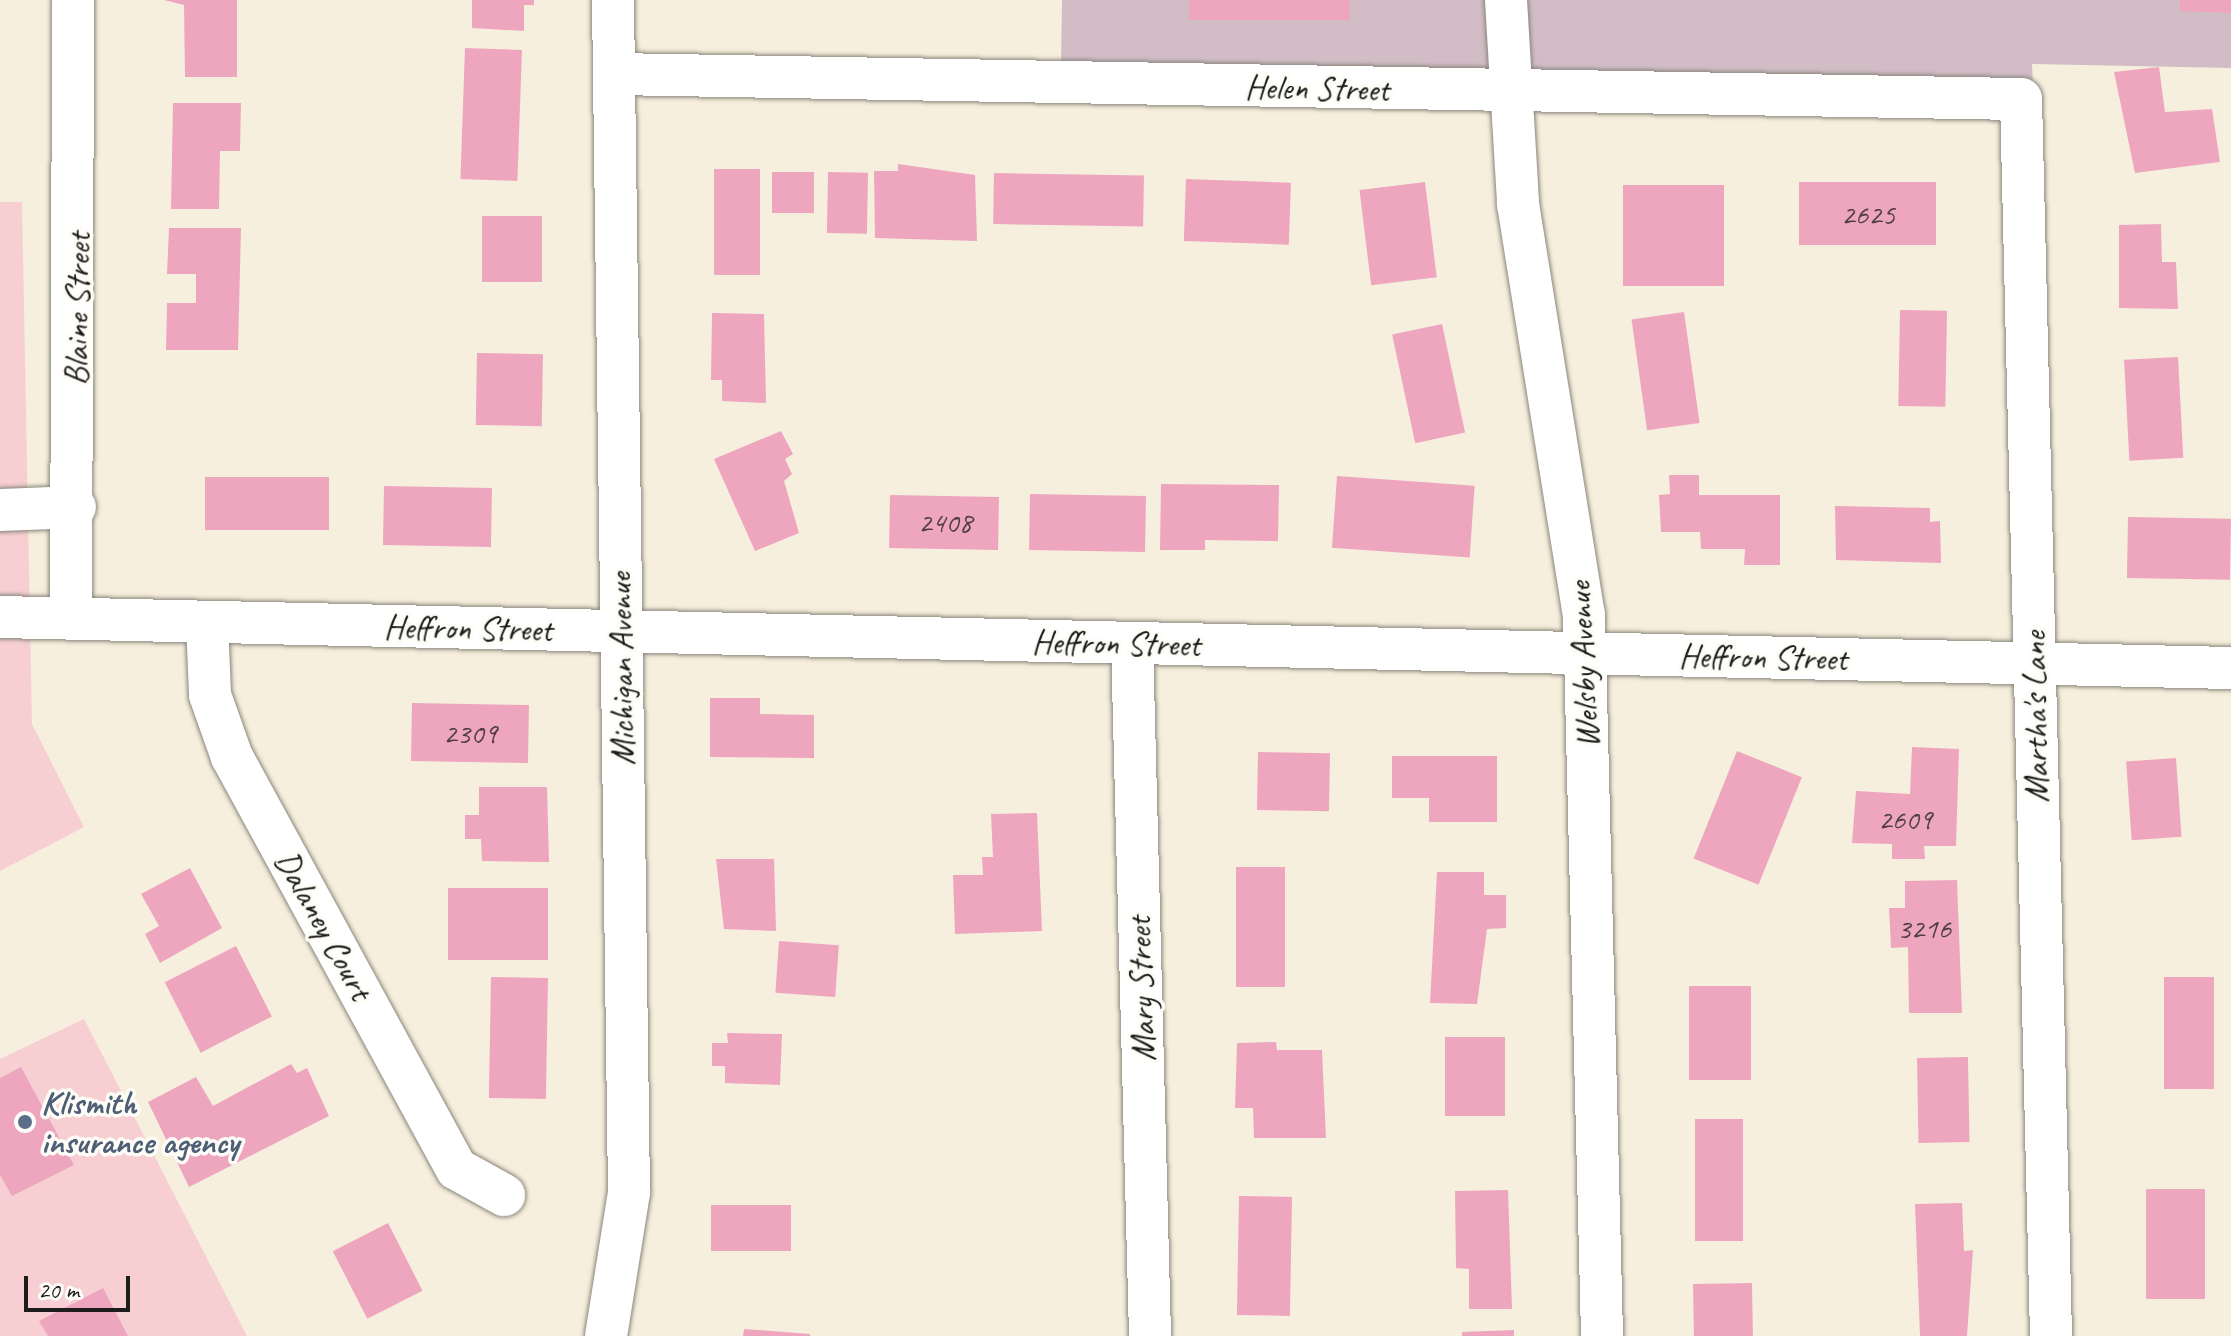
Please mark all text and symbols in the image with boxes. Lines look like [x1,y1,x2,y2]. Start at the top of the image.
street label: Helen Street [1244,66,1390,110]
house number: 2625 [1841,196,1895,232]
street label: Blaine Street [55,232,99,386]
house number: 2408 [918,504,972,540]
street label: Michigan Avenue [599,572,643,766]
street label: Welsby Avenue [1558,581,1608,749]
street label: Heffron Street [383,606,553,650]
street label: Heffron Street [1031,621,1201,665]
street label: Martha's Lane [2013,631,2057,803]
street label: Heffron Street [1678,635,1848,679]
house number: 2309 [443,715,497,751]
house number: 2609 [1878,801,1932,837]
street label: Dalaney Court [266,843,382,1007]
house number: 3216 [1897,910,1951,946]
street label: Mary Street [1118,916,1164,1062]
place label: Klismith insurance agency [41,1082,241,1162]
marker: Klismith insurance agency [16,1113,34,1131]
scale bar [28,1260,134,1310]
text: 20 m [38,1275,79,1305]

